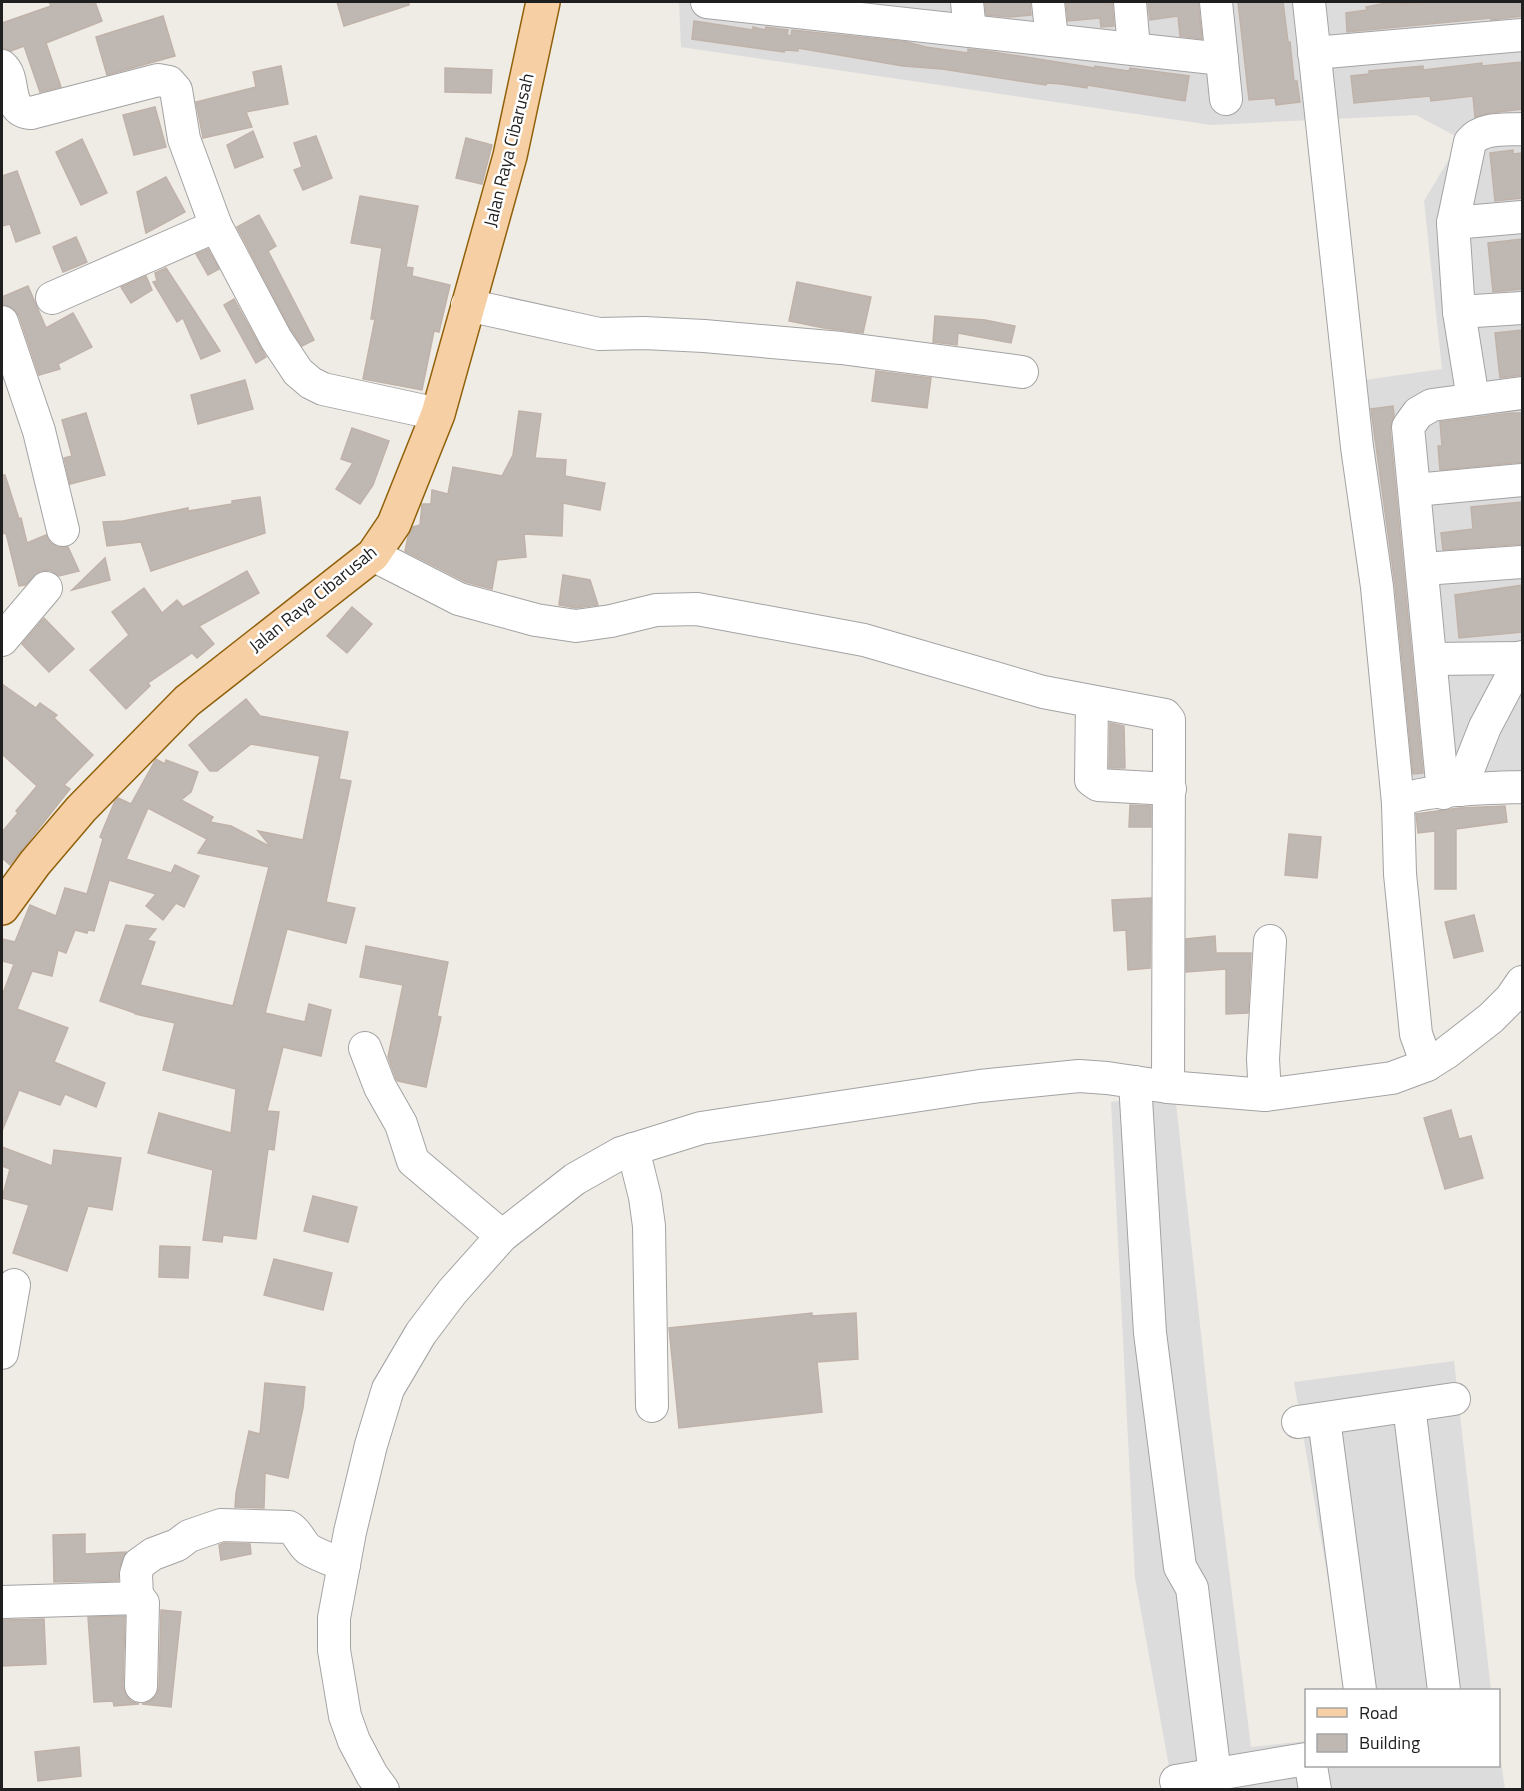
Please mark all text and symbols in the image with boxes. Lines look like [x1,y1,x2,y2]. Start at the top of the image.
street label: Jalan Raya Cibarusah [476,70,541,230]
street label: Jalan Raya Cibarusah [243,539,382,659]
legend [1305,1689,1500,1767]
text: Road [1359,1699,1398,1726]
text: Building [1359,1729,1420,1756]

